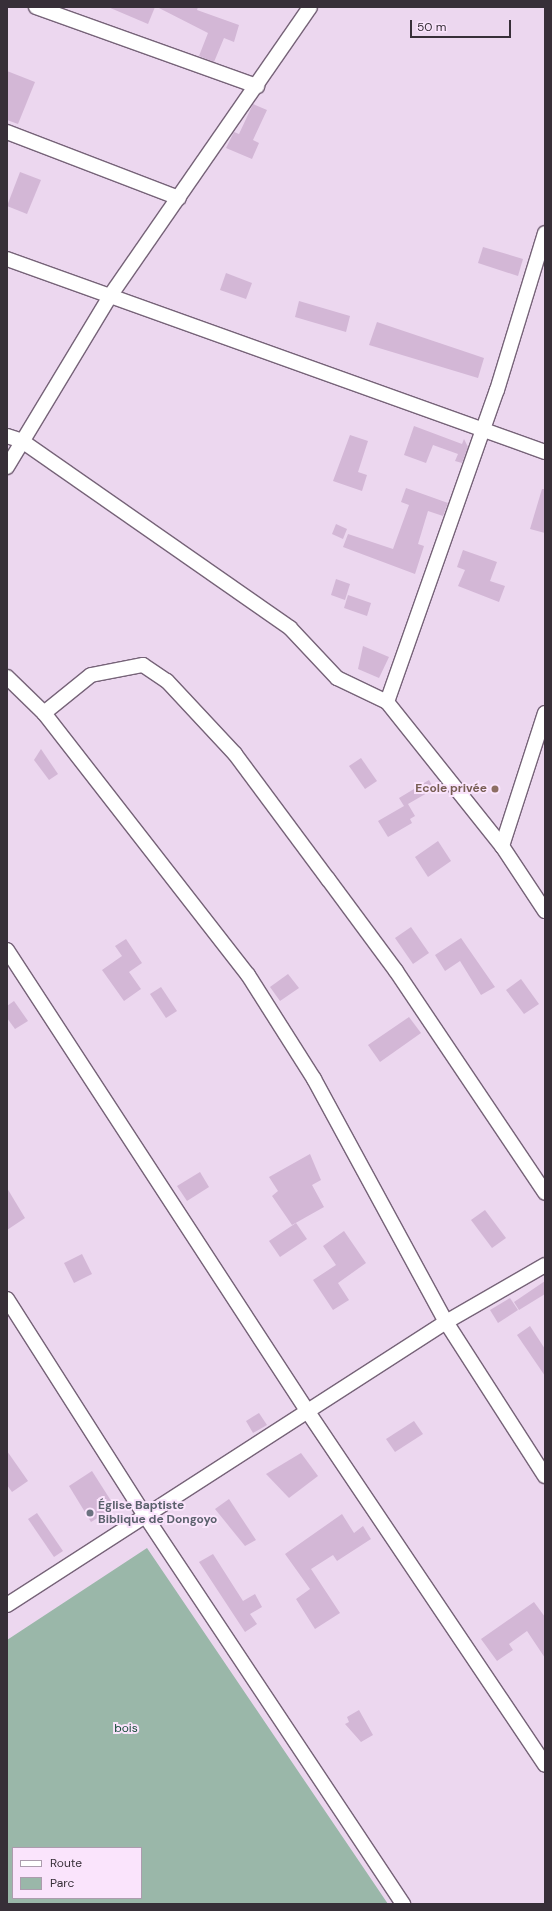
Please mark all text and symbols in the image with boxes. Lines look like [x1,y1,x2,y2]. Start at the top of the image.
scale bar [412,12,513,38]
text: 50 m [417,19,446,35]
place label: Ecole privée [415,782,487,796]
marker: Ecole privée [490,784,500,794]
place label: Église Baptiste Biblique de Dongoyo [98,1499,217,1527]
marker: Église Baptiste Biblique de Dongoyo [85,1508,95,1518]
park label: bois [114,1722,138,1736]
legend [12,1847,142,1899]
text: Route [50,1855,82,1871]
text: Parc [50,1875,74,1891]

